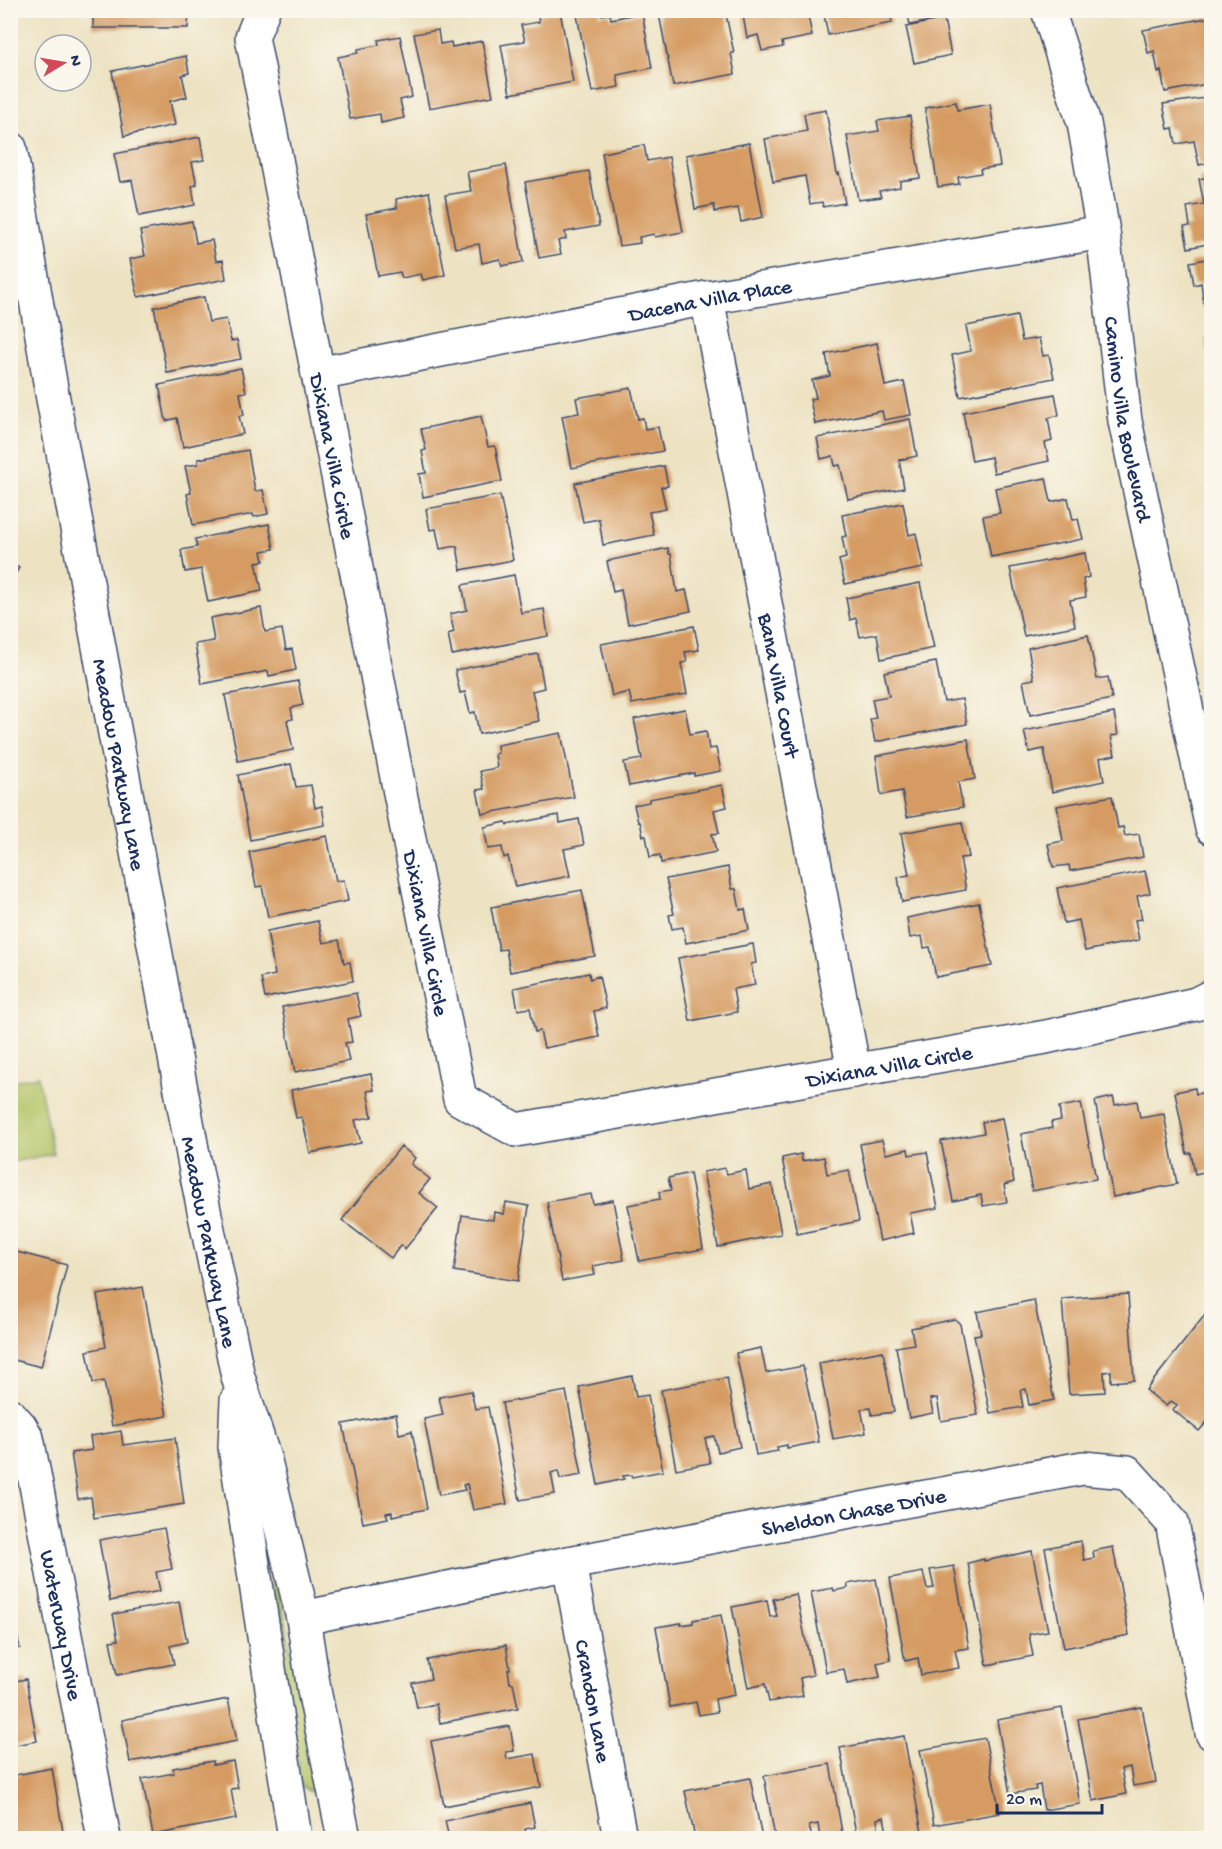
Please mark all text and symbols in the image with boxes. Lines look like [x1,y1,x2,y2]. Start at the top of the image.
north arrow [33,33,93,93]
text: N [64,54,85,68]
street label: Dacena Villa Place [625,275,795,330]
street label: Camino Villa Boulevard [1096,315,1156,527]
street label: Dixiana Villa Circle [301,370,359,542]
street label: Bana Villa Court [750,611,803,762]
street label: Meadow Parkway Lane [84,657,149,873]
street label: Dixiana Villa Circle [394,847,453,1019]
street label: Dixiana Villa Circle [803,1041,975,1096]
street label: Meadow Parkway Lane [173,1135,241,1351]
street label: Sheldon Chase Drive [760,1484,949,1544]
street label: Waterway Drive [32,1548,86,1703]
street label: Crandon Lane [566,1638,615,1766]
scale bar [997,1777,1102,1815]
text: 20 m [1006,1790,1042,1811]

